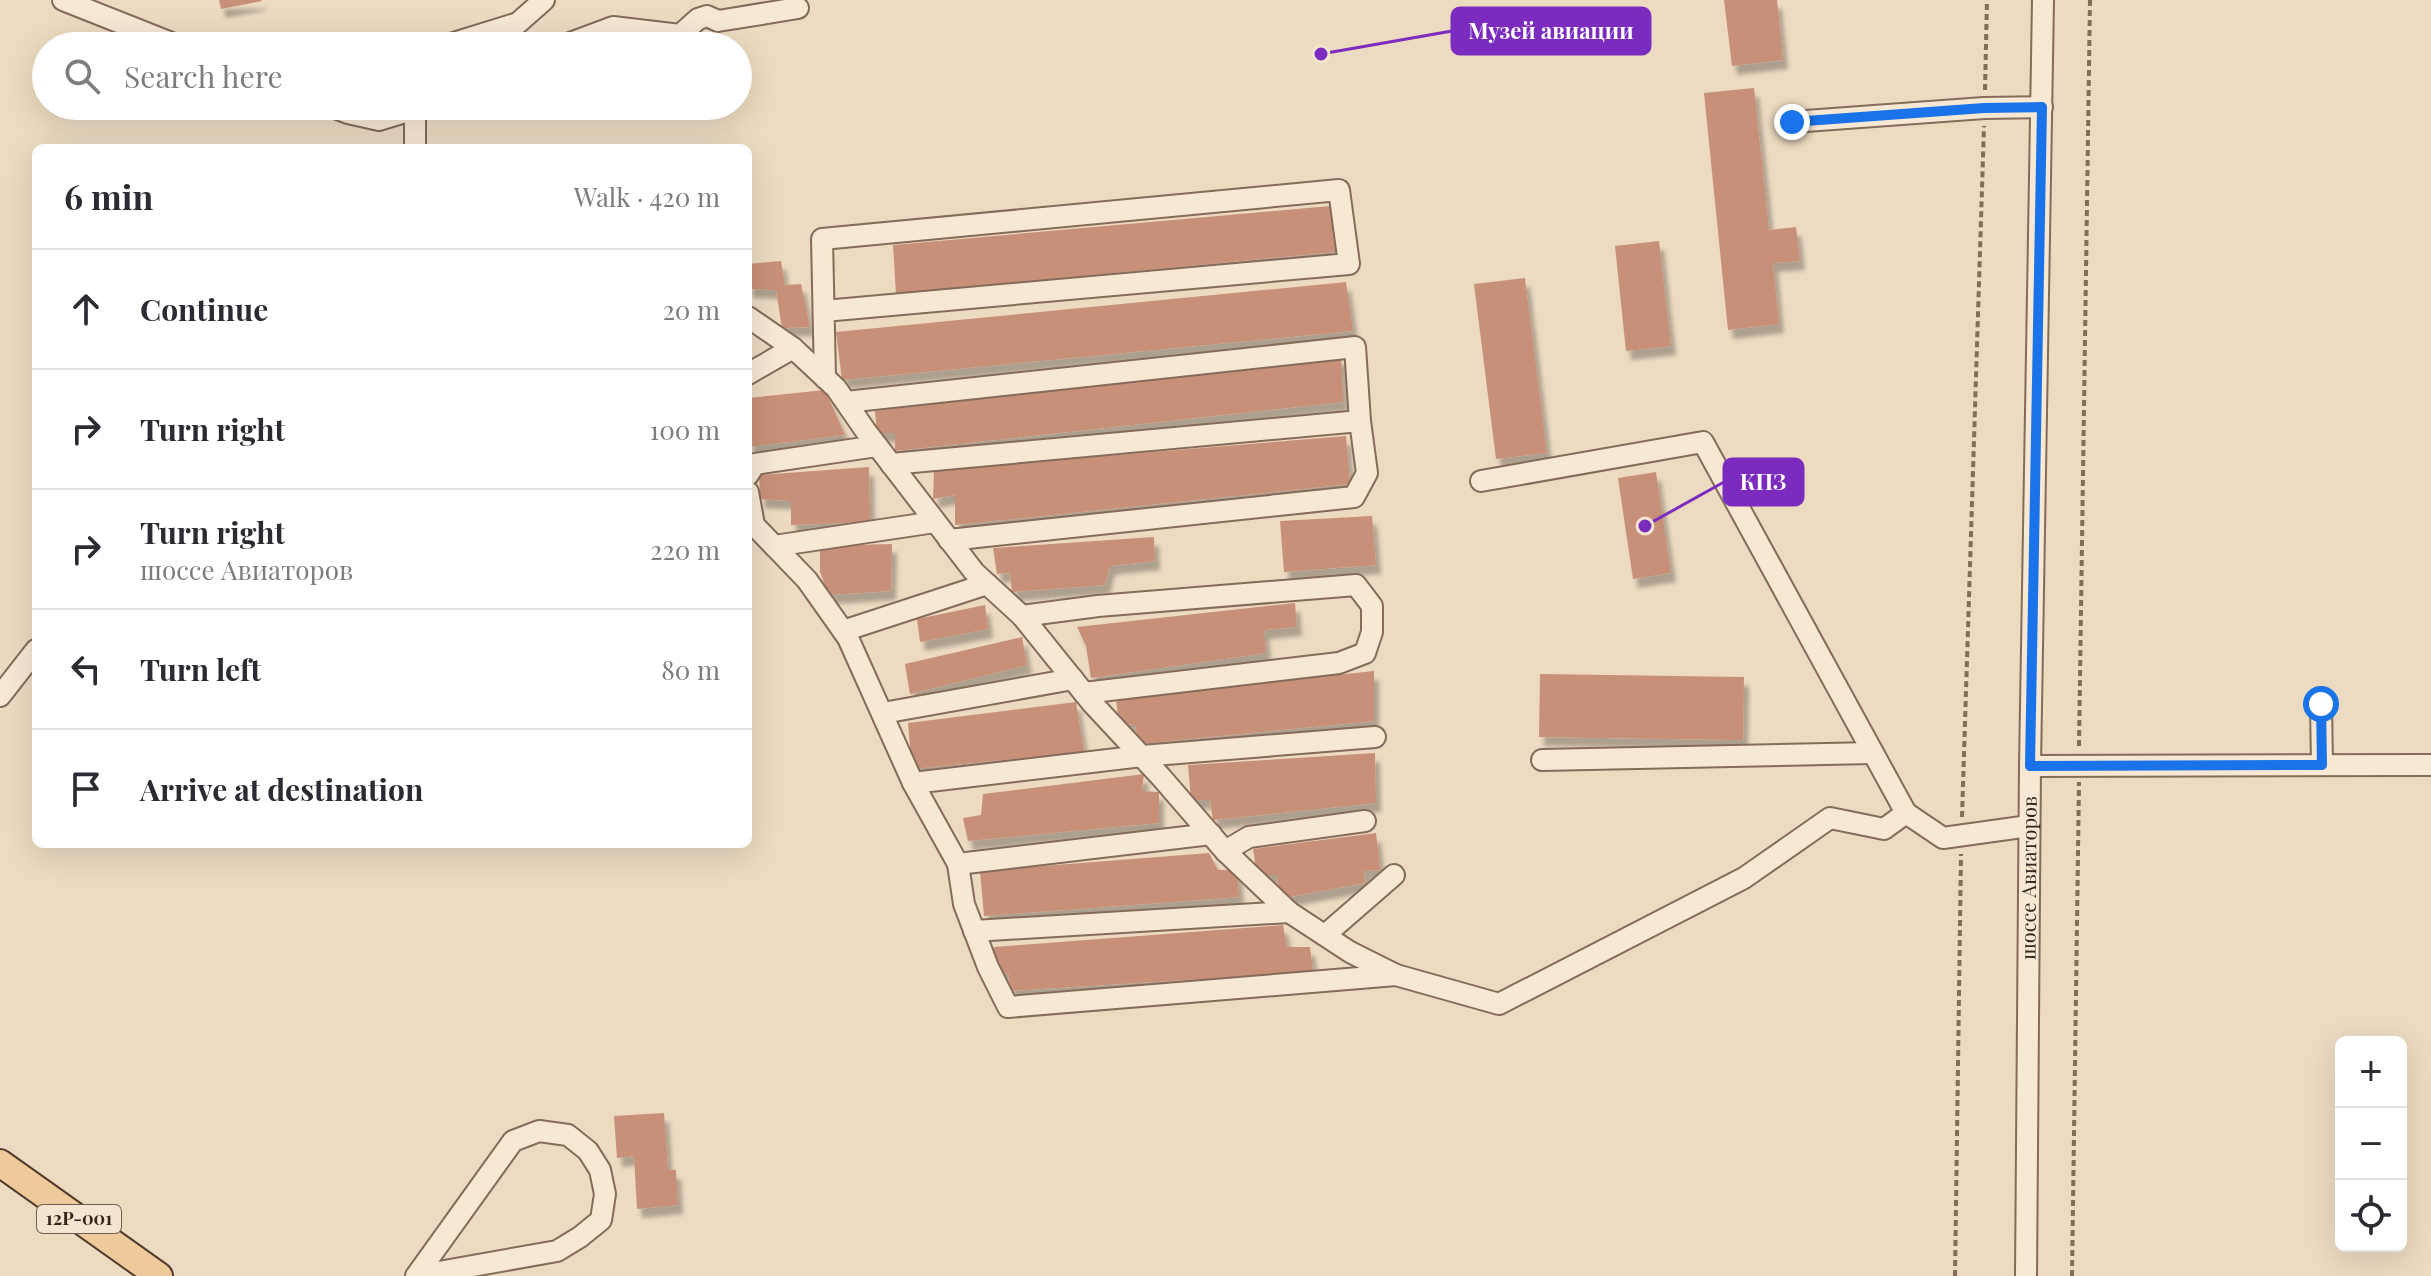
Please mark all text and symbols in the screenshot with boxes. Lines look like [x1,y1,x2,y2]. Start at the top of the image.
callout: Музей авиации [1452,8,1650,54]
text: Музей авиации [1468,15,1634,45]
search box [32,32,752,120]
icon: search [60,54,104,98]
text: Search here [124,56,283,96]
route end [1774,104,1810,140]
text: 6 min [64,173,153,219]
text: Walk · 420 m [574,179,720,214]
icon: ahead [64,287,108,331]
text: Continue [140,289,268,329]
text: 20 m [662,292,720,327]
icon: right [64,407,108,451]
text: Turn right [140,409,285,449]
text: 100 m [650,412,720,447]
callout: КПЗ [1724,459,1803,505]
text: КПЗ [1740,466,1786,496]
text: Turn right [140,512,285,552]
icon: right [64,527,108,571]
text: 220 m [650,532,720,567]
text: шоссе Авиаторов [140,552,353,587]
icon: left [64,647,108,691]
text: Turn left [140,649,261,689]
text: 80 m [661,652,720,687]
route start [2303,686,2339,722]
icon: arrive [64,767,108,811]
text: Arrive at destination [140,769,423,809]
street label: шоссе Авиаторов [2013,796,2042,960]
map controls [2335,1036,2407,1252]
button: + [2335,1036,2407,1108]
button: − [2335,1108,2407,1180]
button: locate [2335,1180,2407,1252]
road number: 12Р-001 [37,1205,121,1233]

